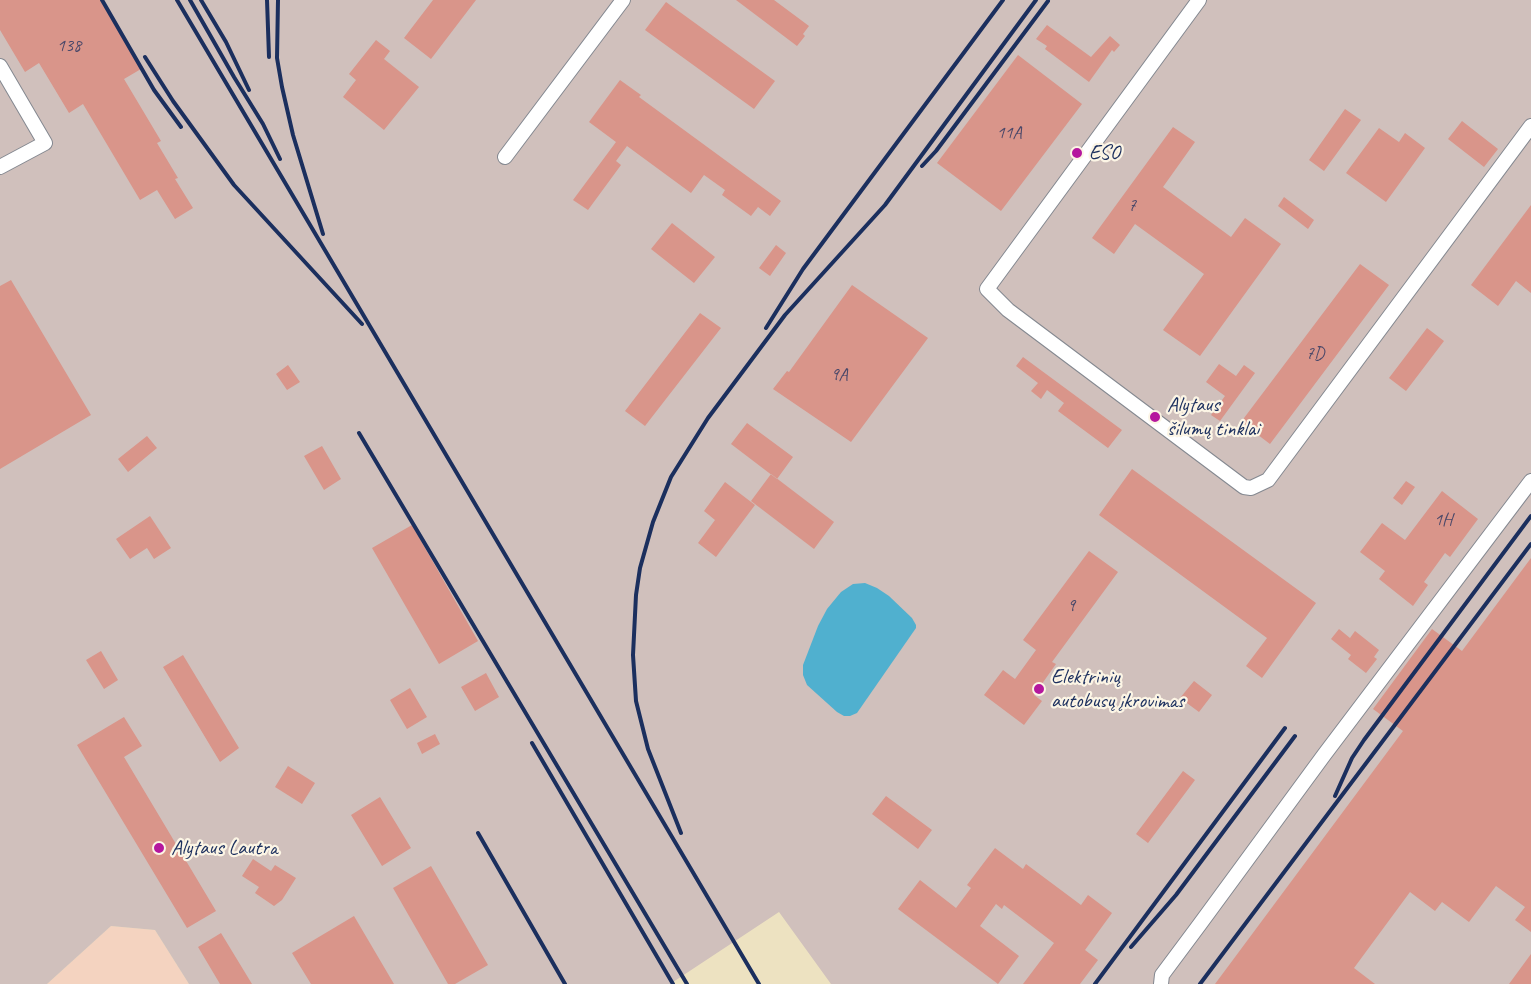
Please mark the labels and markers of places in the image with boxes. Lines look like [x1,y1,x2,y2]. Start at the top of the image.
place label: ESO [1089,140,1120,166]
marker: ESO [1070,146,1084,160]
place label: Alytaus šilumų tinklai [1167,392,1259,442]
marker: Alytaus šilumų tinklai [1148,410,1162,424]
place label: Elektrinių autobusų įkrovimas [1051,664,1184,714]
marker: Elektrinių autobusų įkrovimas [1032,682,1046,696]
place label: Alytaus Lautra [171,835,277,861]
marker: Alytaus Lautra [152,841,166,855]

